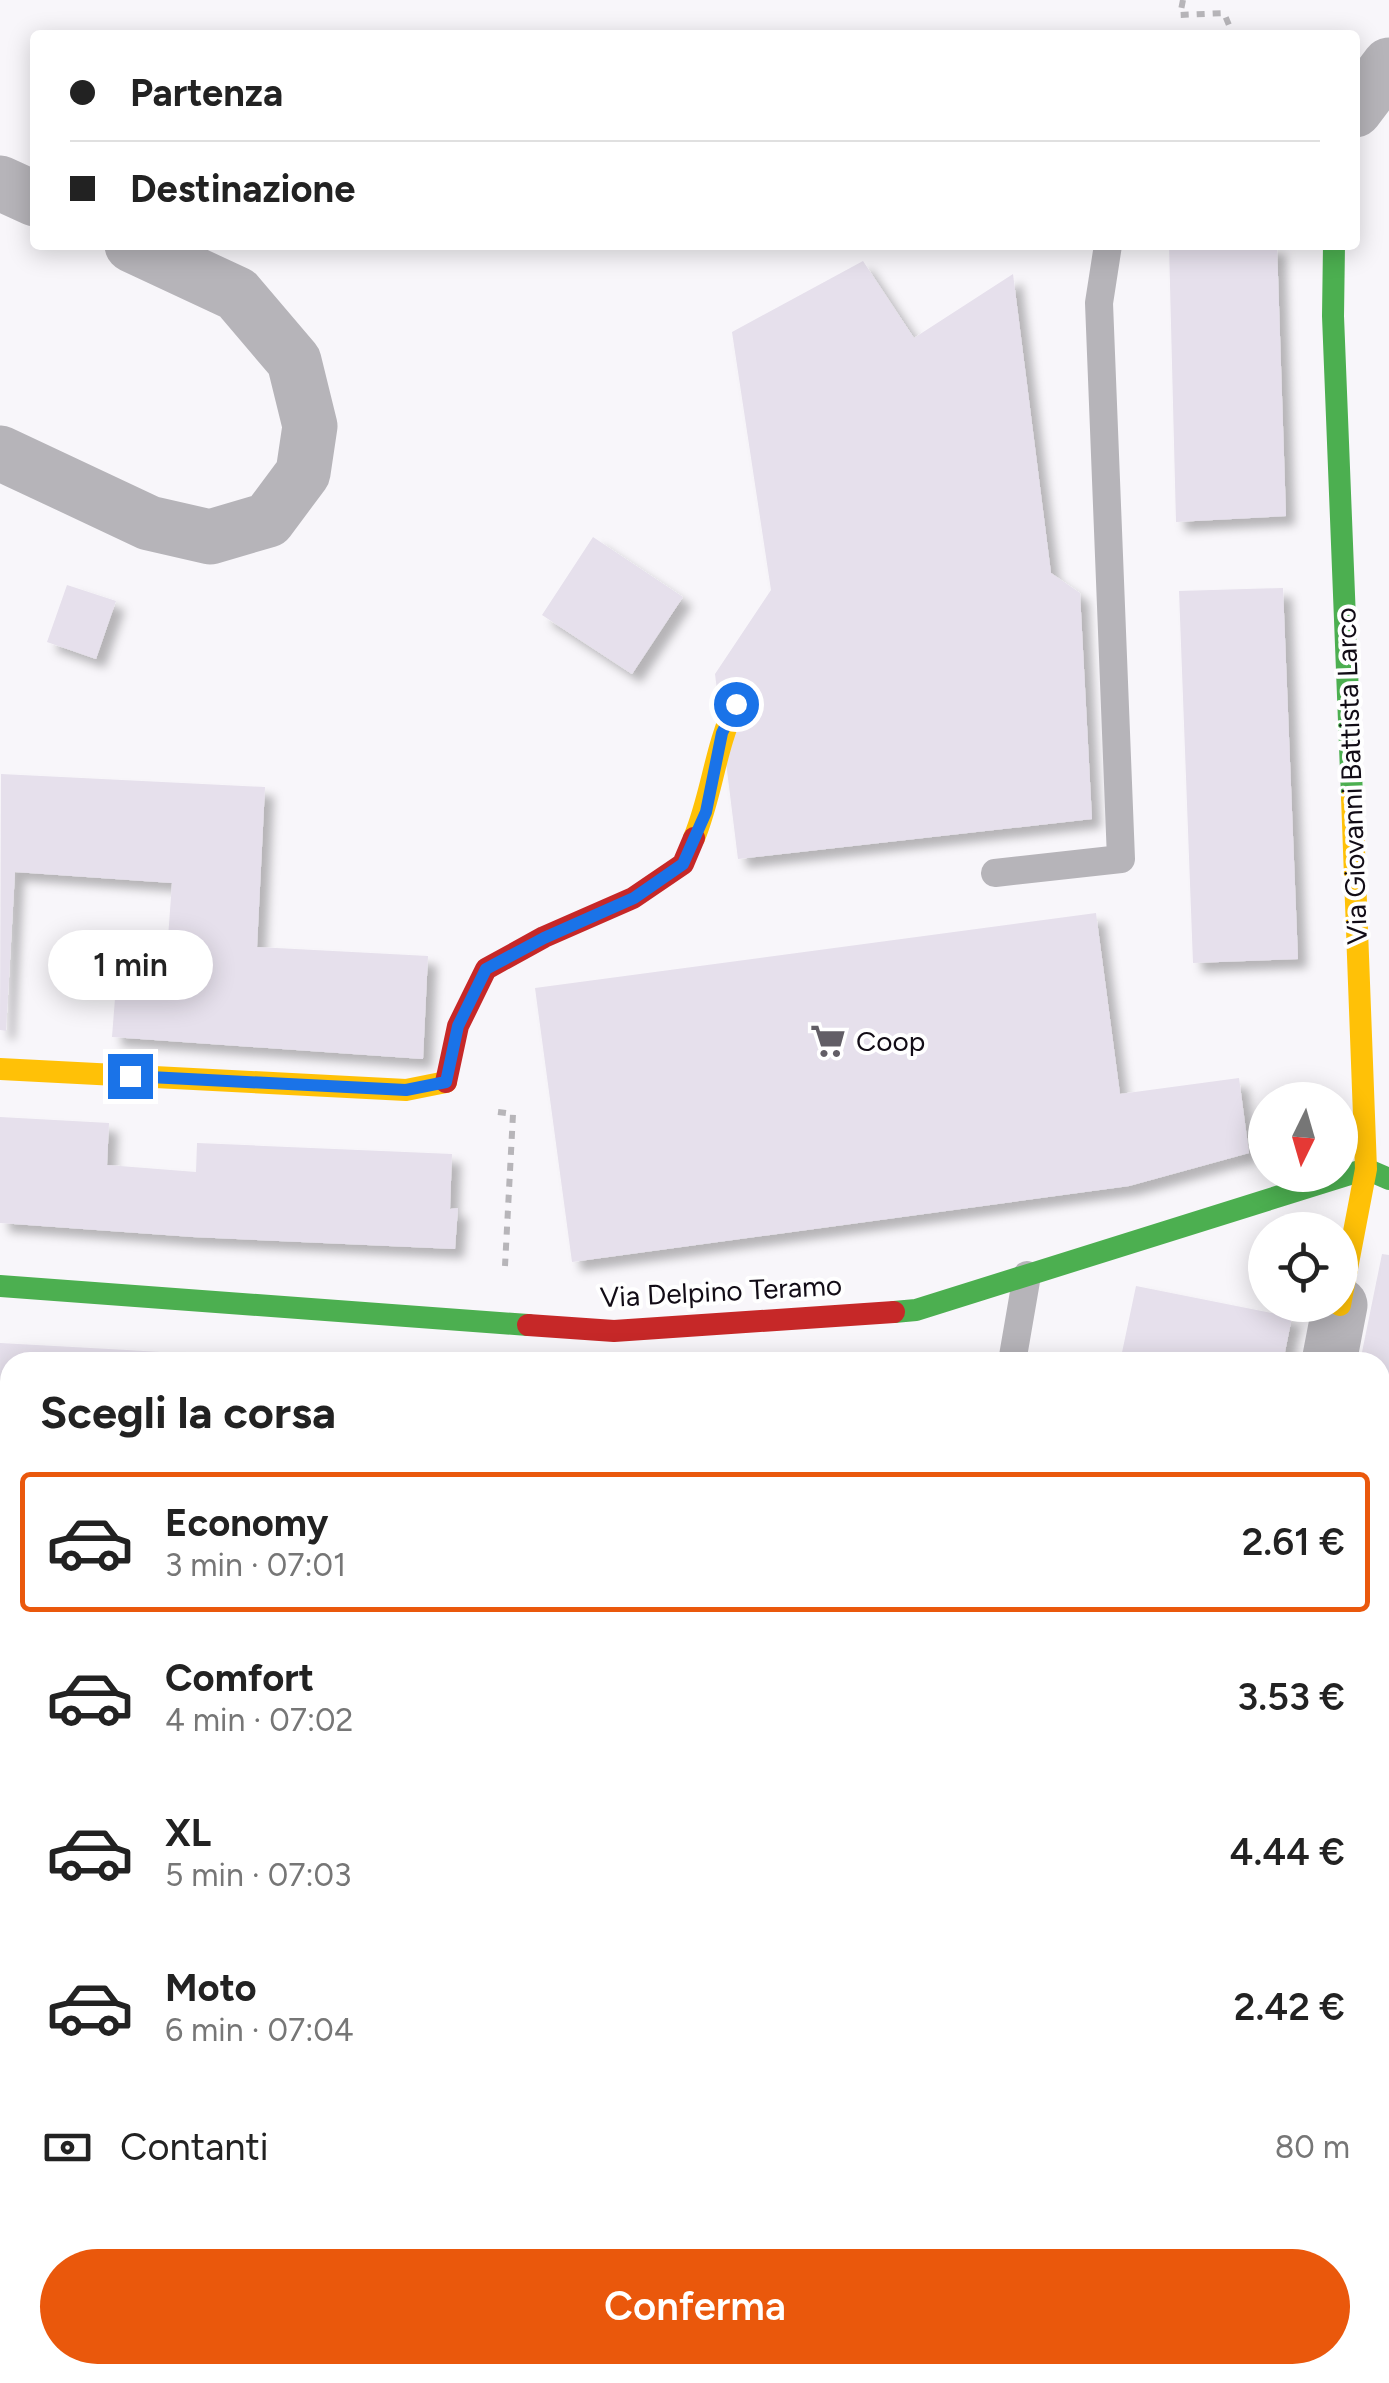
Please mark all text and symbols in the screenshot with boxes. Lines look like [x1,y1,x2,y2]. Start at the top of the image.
text: Partenza [130,70,283,116]
text: Destinazione [130,166,355,212]
street label: Via Giovanni Battista Larco [1328,607,1374,945]
route start [714,682,759,727]
callout: 1 min [48,931,212,1001]
text: 1 min [93,946,168,984]
supermarket icon: Coop [809,1022,847,1060]
place label: Coop [856,1024,925,1058]
route end [108,1054,153,1099]
north arrow [1248,1082,1358,1192]
map controls [1248,1082,1358,1322]
button: locate [1248,1212,1358,1322]
street label: Via Delpino Teramo [599,1268,843,1314]
text: Scegli la corsa [40,1385,336,1439]
icon: car [45,1497,135,1587]
text: Economy [165,1500,328,1546]
text: 2.61 € [1242,1519,1345,1565]
text: 3 min · 07:01 [165,1546,346,1584]
icon: car [45,1652,135,1742]
text: Comfort [165,1655,314,1701]
text: 3.53 € [1237,1674,1345,1720]
text: 4 min · 07:02 [165,1701,353,1739]
icon: car [45,1807,135,1897]
text: XL [165,1810,211,1856]
text: 4.44 € [1230,1829,1345,1875]
text: 5 min · 07:03 [165,1856,351,1894]
icon: car [45,1962,135,2052]
text: Moto [165,1965,257,2011]
text: 2.42 € [1234,1984,1345,2030]
text: 6 min · 07:04 [165,2011,354,2049]
icon: cash [40,2120,95,2175]
text: Contanti [120,2124,269,2170]
text: 80 m [1275,2128,1350,2166]
button: Conferma [40,2249,1350,2364]

